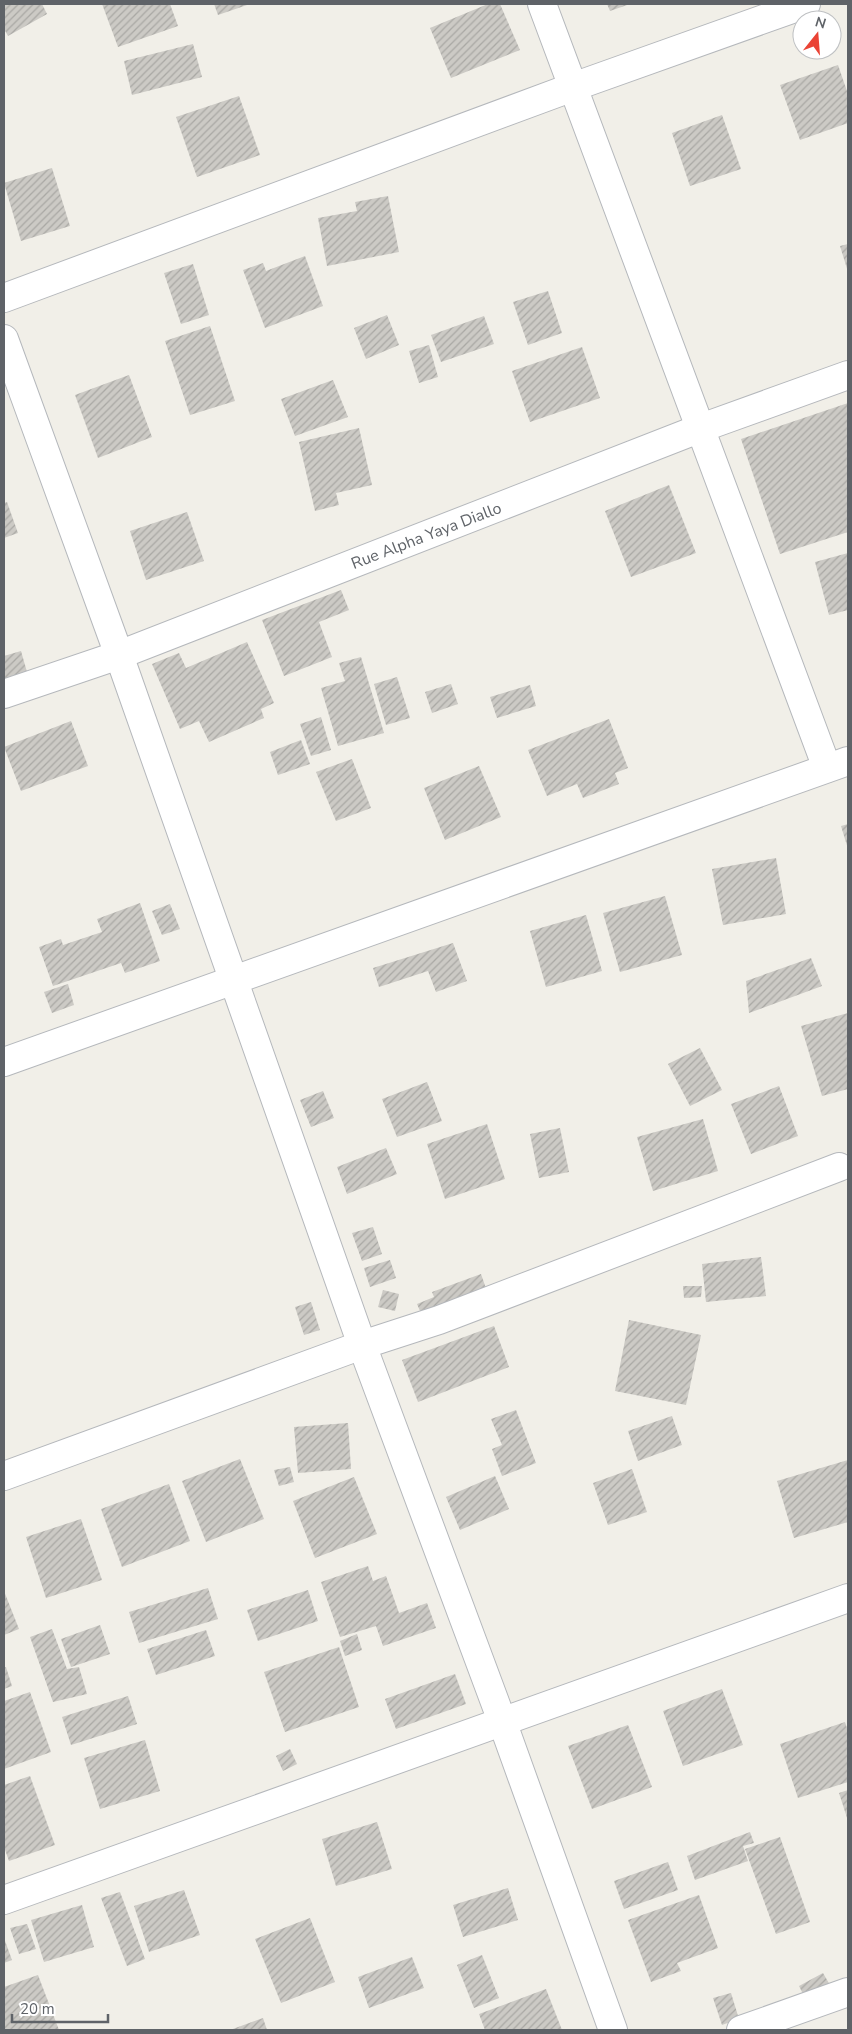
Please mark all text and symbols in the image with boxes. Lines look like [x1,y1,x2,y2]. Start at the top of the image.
north arrow [792,10,842,60]
text: N [813,12,828,34]
street label: Rue Alpha Yaya Diallo [348,497,505,575]
scale bar [12,1992,109,2024]
text: 20 m [20,1999,55,2019]

